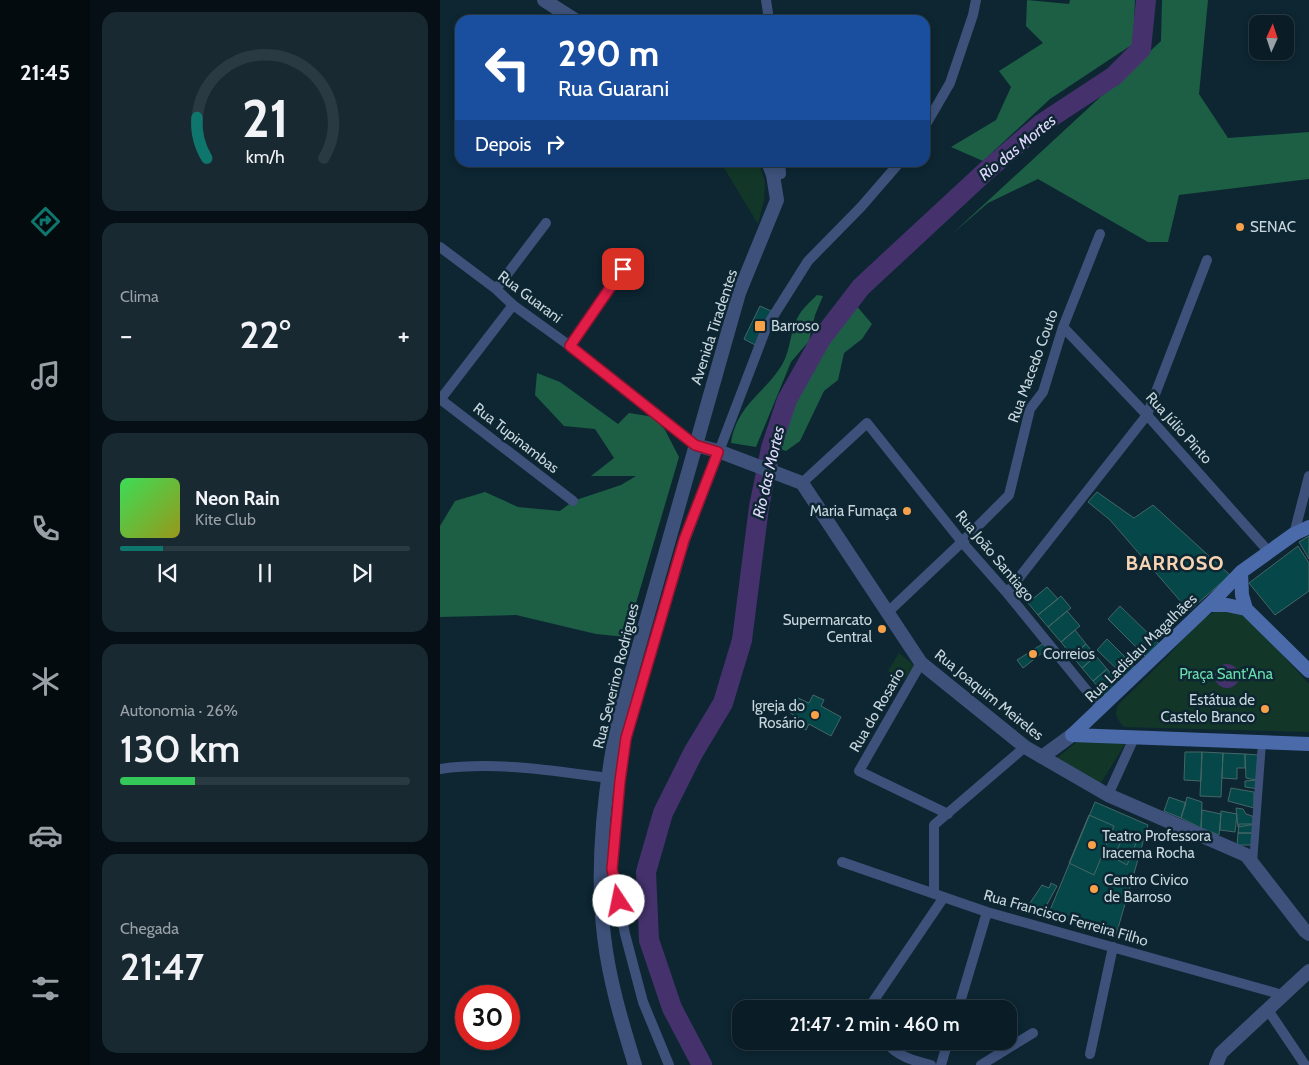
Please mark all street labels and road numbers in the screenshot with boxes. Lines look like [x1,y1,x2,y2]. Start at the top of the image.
street label: Rua Guarani [494,267,566,327]
street label: Avenida Tiradentes [687,267,741,387]
street label: Rua Macedo Couto [1004,307,1062,425]
street label: Rua Júlio Pinto [1142,388,1216,468]
street label: Rua Tupinambas [470,399,562,477]
street label: Rua João Santiago [952,507,1038,605]
street label: Rua Ladislau Magalhães [1081,590,1201,706]
street label: Rua Severino Rodrigues [589,602,643,750]
street label: Rua Joaquim Meireles [931,646,1047,744]
street label: Rua do Rosario [846,665,908,755]
street label: Rua Francisco Ferreira Filho [982,886,1150,950]

